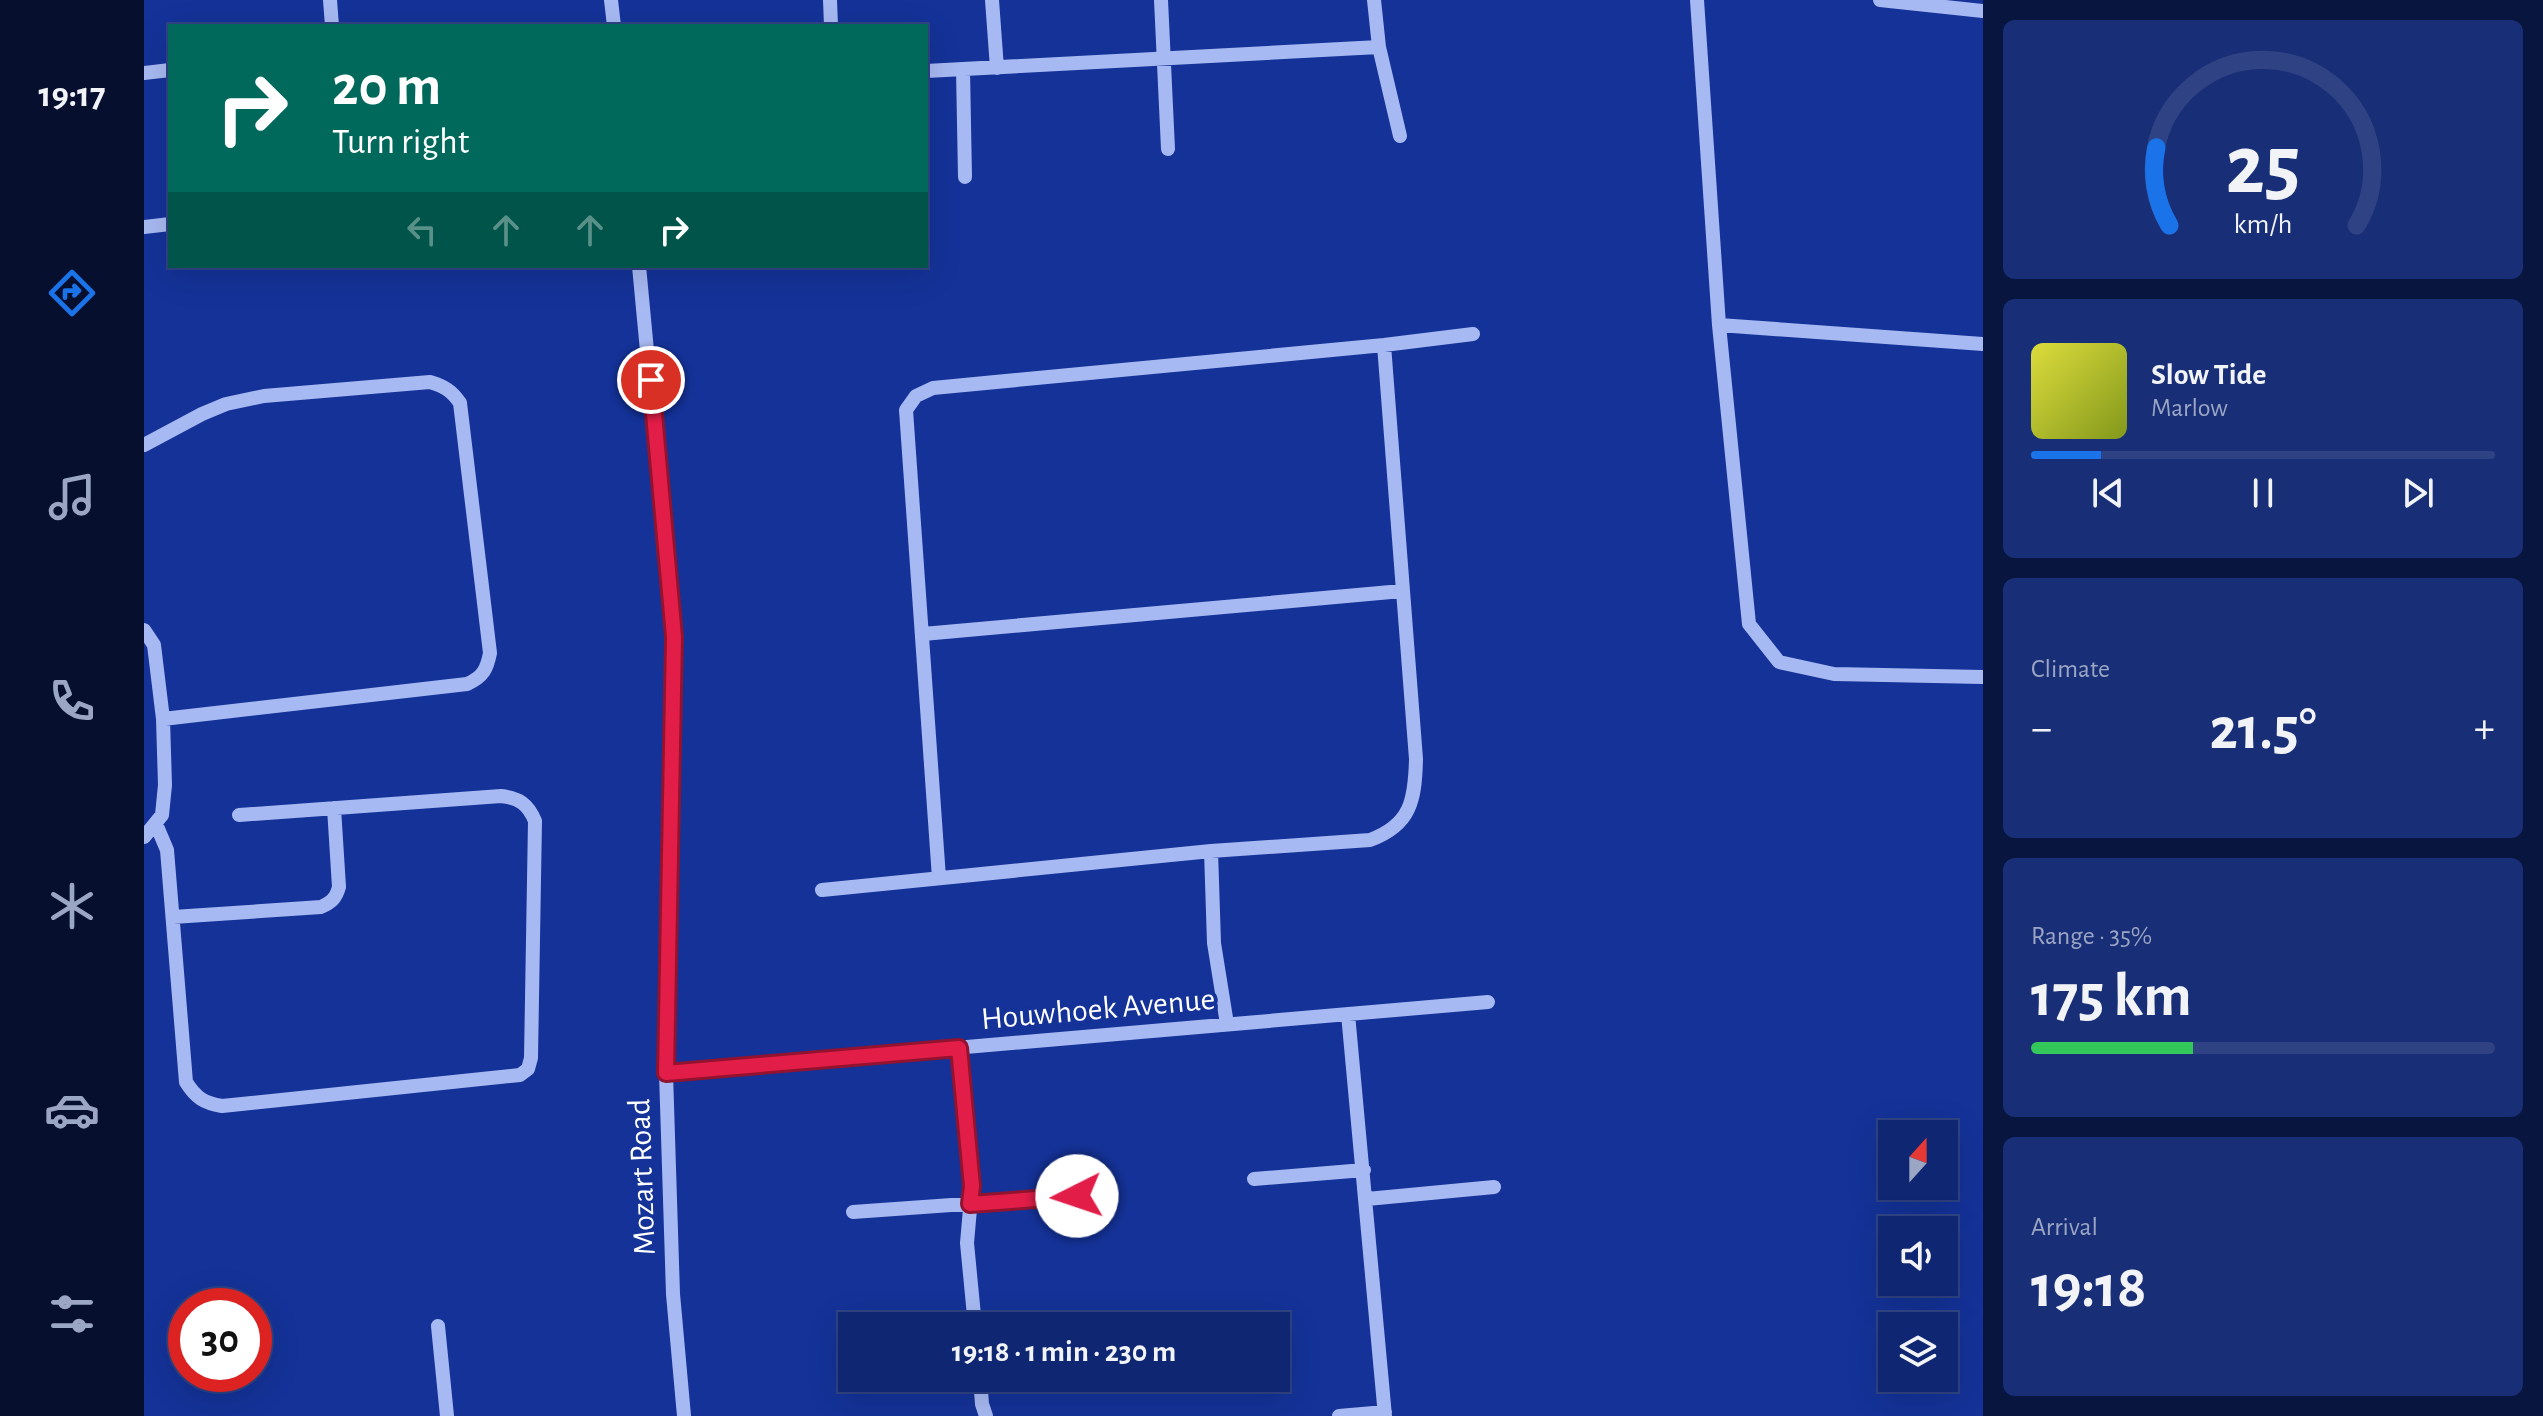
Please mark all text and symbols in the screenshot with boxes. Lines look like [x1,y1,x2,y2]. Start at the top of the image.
icon: right [200,56,304,160]
text: 20 m [332,59,441,115]
text: 19:17 [38,77,106,113]
text: Turn right [332,124,469,160]
text: 25 [2225,124,2301,208]
icon: left [400,208,444,252]
icon: ahead [484,208,528,252]
icon: ahead [568,208,612,252]
icon: right [652,208,696,252]
text: km/h [2234,210,2292,239]
icon: directions [44,265,100,321]
pin [617,346,685,414]
icon: arrive [629,358,673,402]
text: Slow Tide [2151,360,2266,390]
text: Marlow [2151,395,2228,421]
icon: music [44,469,100,525]
icon: previous [2086,471,2130,515]
icon: pause [2241,471,2285,515]
icon: next [2396,471,2440,515]
text: Climate [2031,656,2110,682]
icon: phone [44,673,100,729]
text: 21.5° [2209,700,2317,760]
text: − [2031,707,2052,751]
text: + [2474,707,2495,751]
icon: climate [44,878,100,934]
text: Range · 35% [2031,923,2152,949]
text: 175 km [2031,967,2192,1027]
street label: Houwhoek Avenue [980,983,1216,1035]
icon: car [44,1082,100,1138]
street label: Mozart Road [623,1098,661,1256]
north arrow [1878,1120,1958,1200]
map controls [1878,1120,1958,1392]
position arrow [1035,1154,1119,1238]
text: Arrival [2031,1214,2098,1240]
button: sound [1878,1216,1958,1296]
text: 19:18 [2031,1258,2147,1318]
icon: filters [44,1286,100,1342]
speed limit sign: 30 [168,1288,272,1392]
button: layers [1878,1312,1958,1392]
text: 19:18 · 1 min · 230 m [952,1337,1176,1367]

